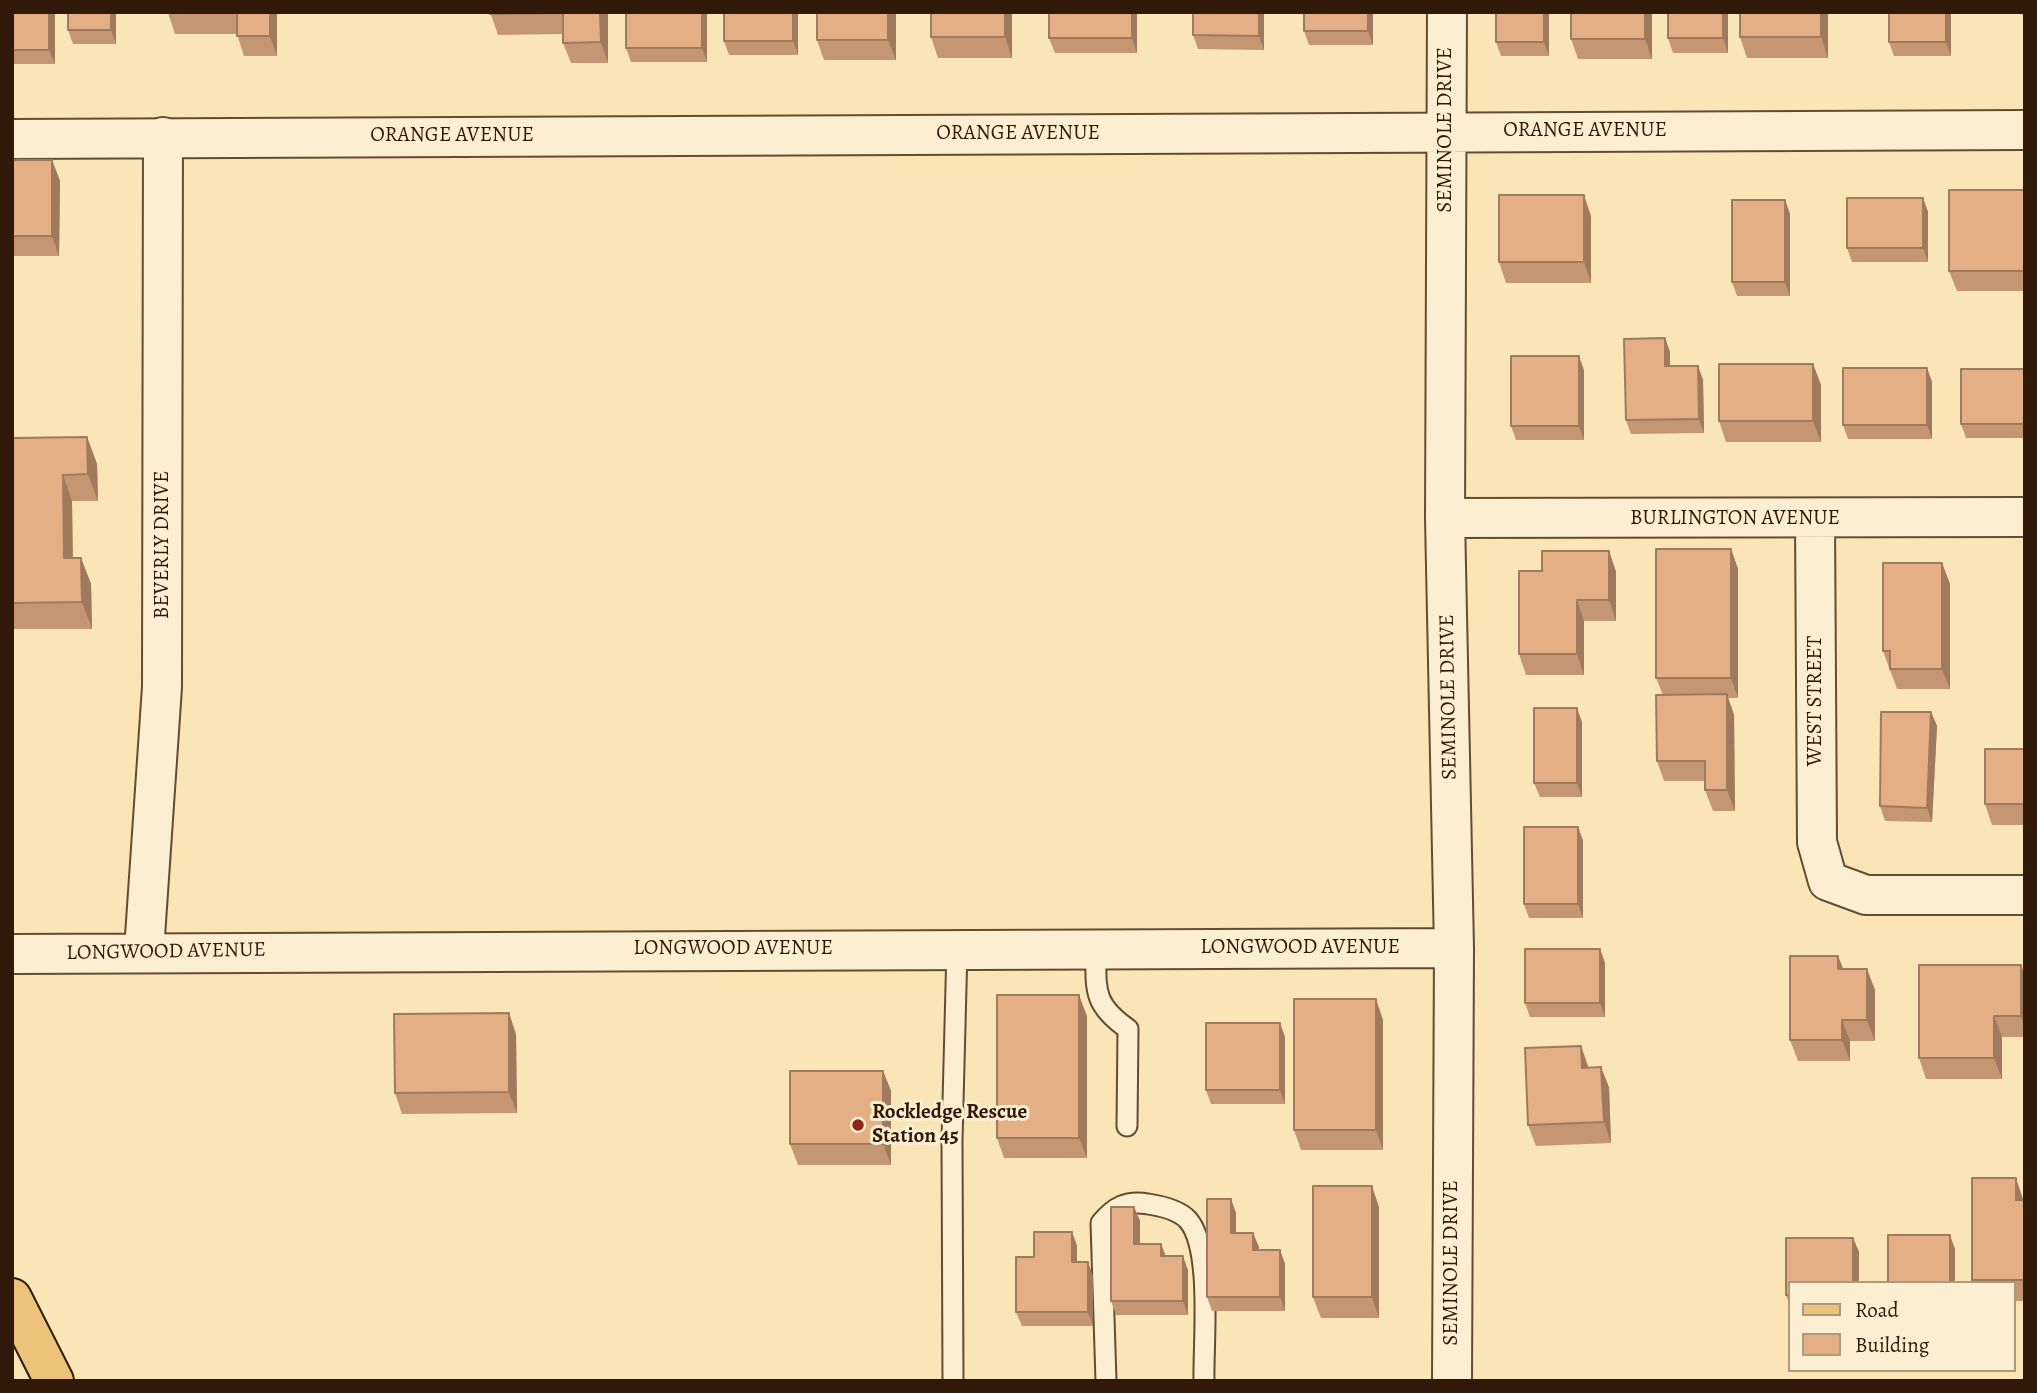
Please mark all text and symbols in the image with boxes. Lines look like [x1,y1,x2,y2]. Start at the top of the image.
street label: SEMINOLE DRIVE [1433,47,1459,213]
street label: ORANGE AVENUE [1503,118,1667,144]
street label: ORANGE AVENUE [936,121,1100,147]
street label: ORANGE AVENUE [370,123,534,149]
street label: BEVERLY DRIVE [150,471,176,619]
street label: BURLINGTON AVENUE [1630,506,1840,532]
street label: SEMINOLE DRIVE [1435,614,1463,780]
street label: WEST STREET [1803,636,1829,766]
street label: LONGWOOD AVENUE [1200,935,1400,961]
street label: LONGWOOD AVENUE [633,936,833,962]
street label: LONGWOOD AVENUE [66,938,266,966]
place label: Rockledge Rescue Station 45 [872,1100,1027,1150]
marker: Rockledge Rescue Station 45 [850,1117,866,1133]
street label: SEMINOLE DRIVE [1439,1180,1465,1346]
legend [1788,1281,2016,1372]
text: Road [1855,1296,1899,1324]
text: Building [1855,1331,1929,1359]

